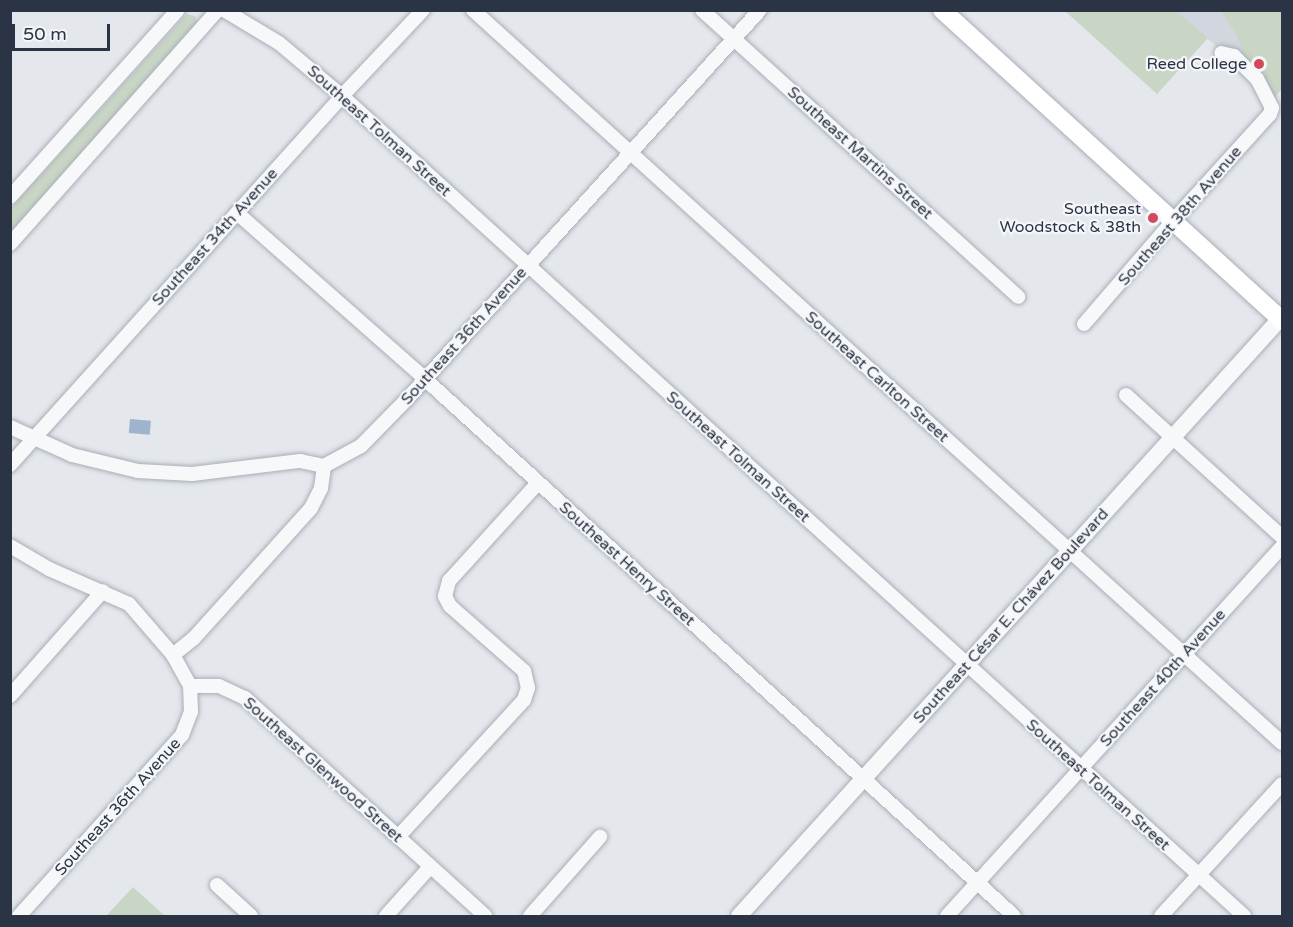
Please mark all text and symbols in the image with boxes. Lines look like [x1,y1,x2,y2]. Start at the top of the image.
scale bar [15,12,112,50]
text: 50 m [23,23,67,45]
place label: Reed College [1146,54,1247,74]
marker: Reed College [1252,57,1266,71]
street label: Southeast Tolman Street [303,61,455,201]
street label: Southeast Martins Street [783,83,937,223]
street label: Southeast 38th Avenue [1114,142,1246,290]
street label: Southeast 34th Avenue [148,164,282,310]
place label: Southeast Woodstock & 38th [999,199,1141,237]
marker: Southeast Woodstock & 38th [1146,211,1160,225]
street label: Southeast 36th Avenue [397,263,531,409]
street label: Southeast Carlton Street [801,307,953,447]
street label: Southeast Tolman Street [662,387,814,527]
street label: Southeast Henry Street [555,498,699,630]
street label: Southeast César E. Chávez Boulevard [909,505,1113,727]
street label: Southeast 40th Avenue [1096,605,1230,751]
street label: Southeast Glenwood Street [239,693,407,847]
street label: Southeast Tolman Street [1022,715,1174,855]
street label: Southeast 36th Avenue [51,734,185,880]

